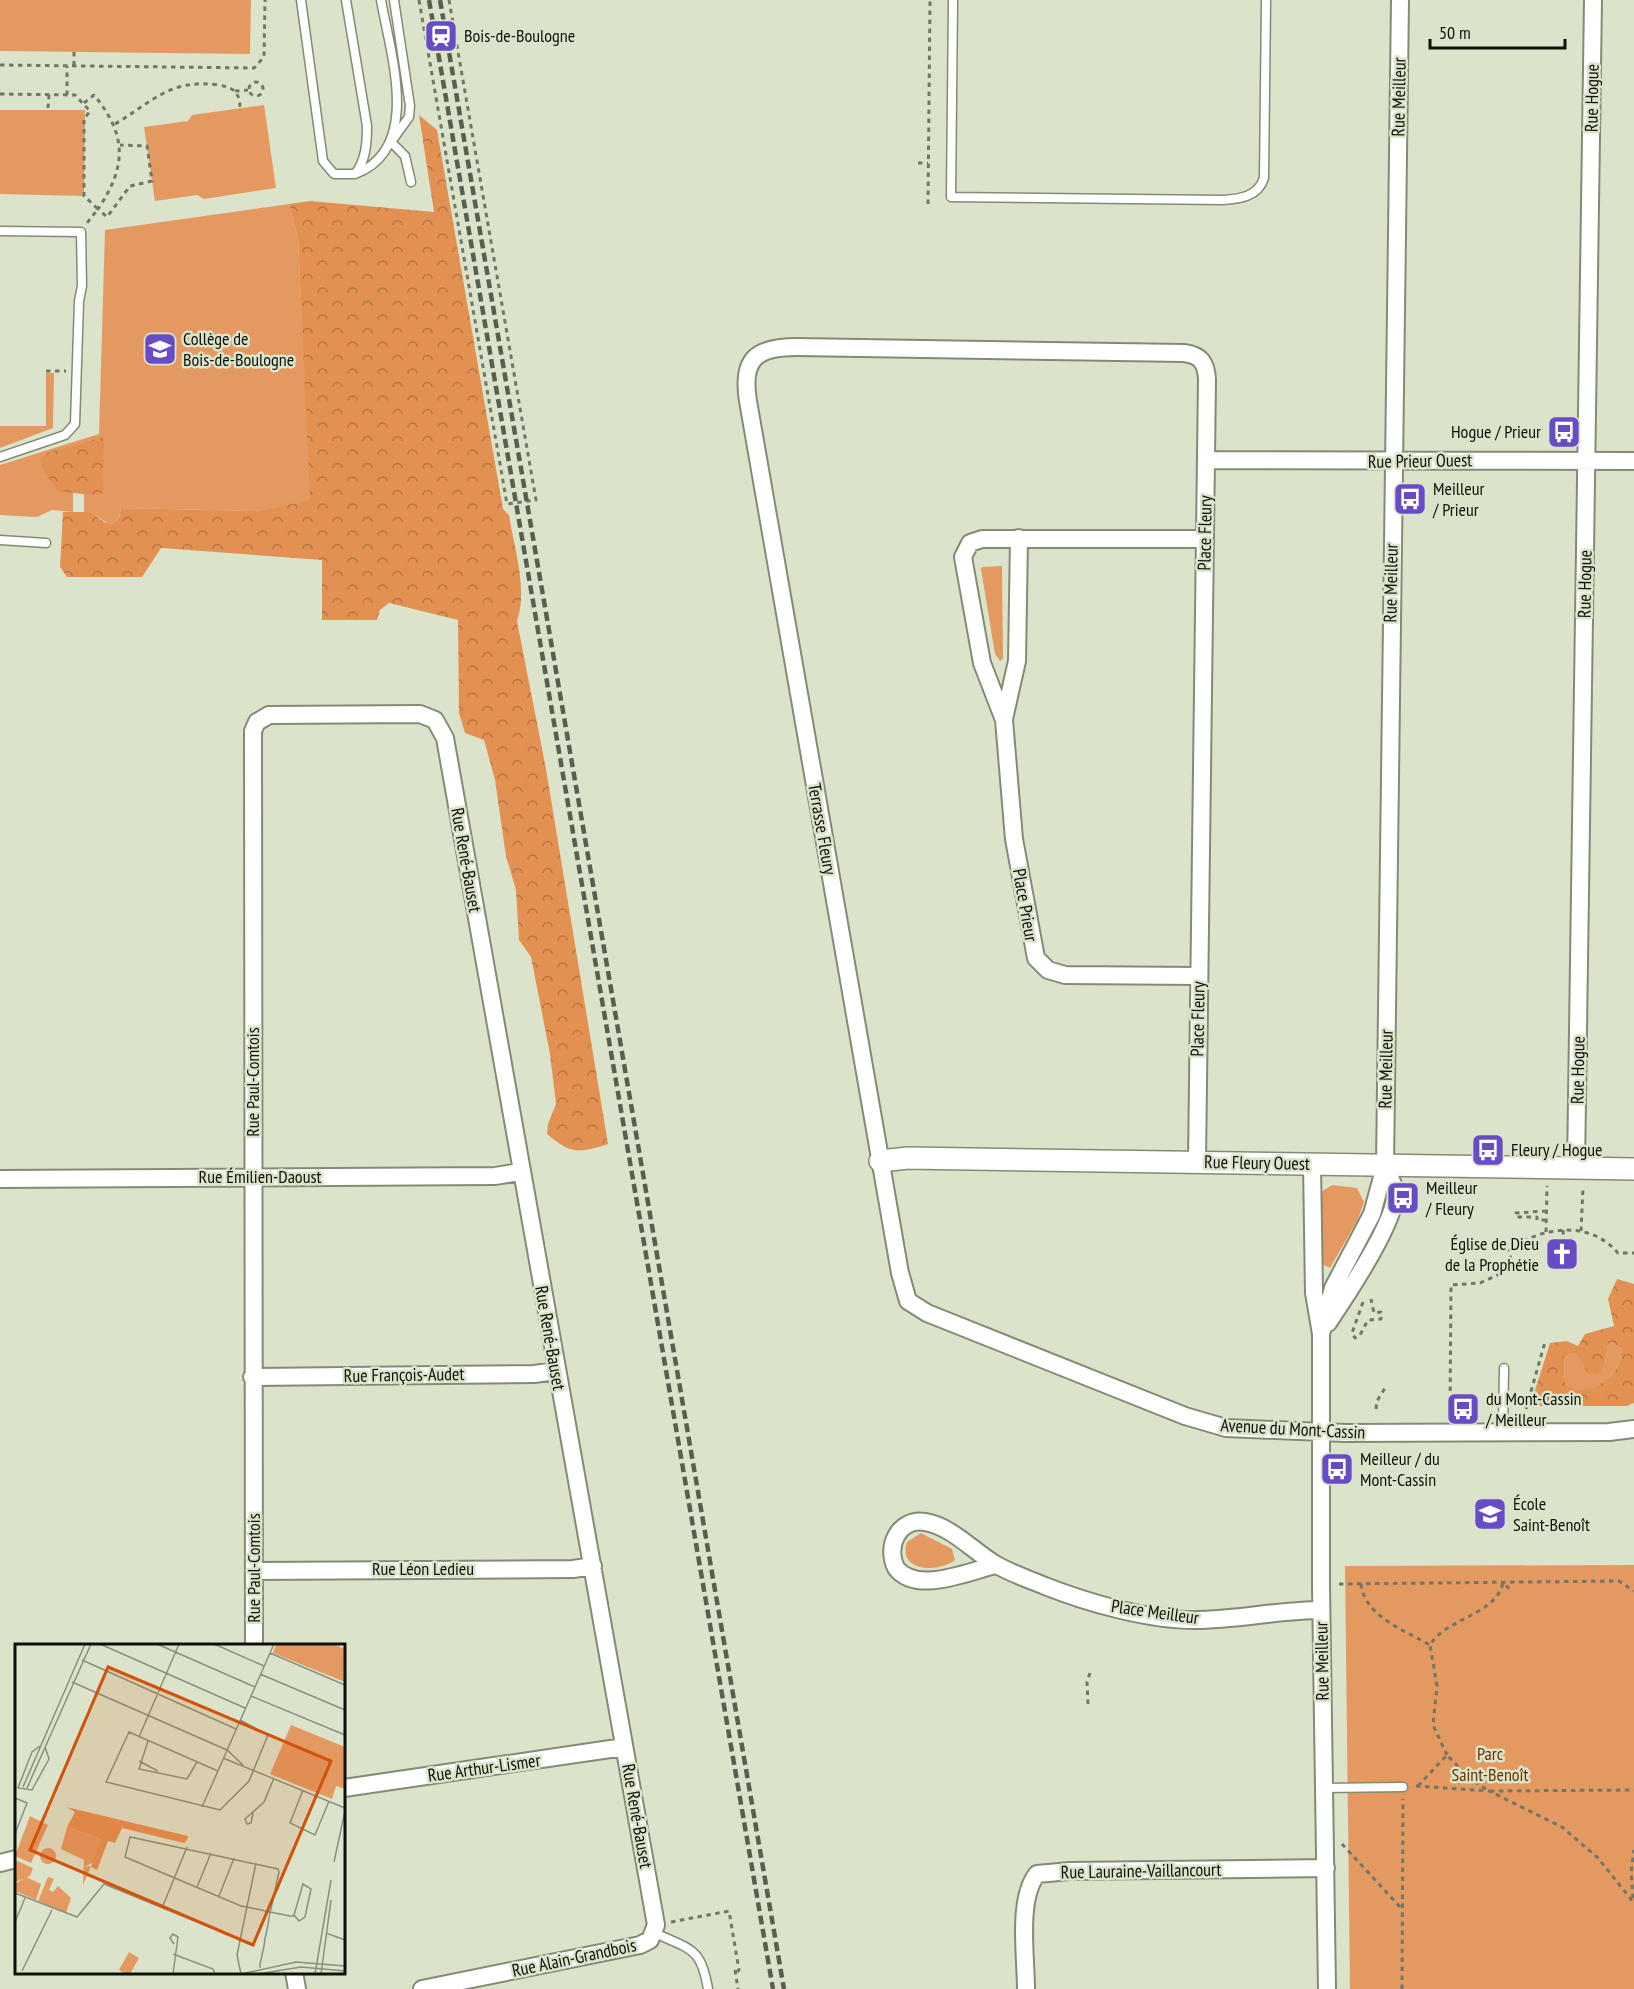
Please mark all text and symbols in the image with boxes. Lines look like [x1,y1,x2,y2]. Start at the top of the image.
scale bar [1430,12,1565,50]
station icon: Bois-de-Boulogne [423,18,459,54]
text: 50 m [1439,21,1471,44]
place label: Bois-de-Boulogne [464,24,575,47]
street label: Rue Meilleur [1386,57,1411,137]
street label: Rue Hogue [1579,64,1604,132]
place label: Collège de Bois-de-Boulogne [183,327,294,371]
school or university icon: Collège de Bois-de-Boulogne [142,331,178,367]
bus stop icon: Hogue / Prieur [1546,414,1582,450]
place label: Hogue / Prieur [1451,420,1541,443]
street label: Rue Prieur Ouest [1368,448,1472,473]
place label: Meilleur / Prieur [1432,477,1484,521]
bus stop icon: Meilleur / Prieur [1392,481,1428,517]
street label: Place Fleury [1192,495,1217,571]
street label: Rue Meilleur [1378,543,1403,623]
street label: Rue Hogue [1572,550,1597,618]
street label: Terrasse Fleury [803,781,842,877]
street label: Rue René-Bauset [446,806,487,914]
street label: Place Prieur [1008,867,1043,943]
street label: Place Fleury [1185,981,1210,1057]
street label: Rue Paul-Comtois [241,1027,264,1137]
street label: Rue Meilleur [1373,1029,1398,1109]
street label: Rue Hogue [1565,1036,1590,1104]
bus stop icon: Fleury / Hogue [1470,1132,1506,1168]
place label: Fleury / Hogue [1511,1138,1602,1161]
street label: Rue Fleury Ouest [1204,1150,1310,1175]
street label: Rue Émilien-Daoust [199,1165,322,1188]
place label: Meilleur / Fleury [1425,1176,1477,1220]
bus stop icon: Meilleur / Fleury [1385,1180,1421,1216]
place label: Église de Dieu de la Prophétie [1445,1232,1539,1276]
church icon: Église de Dieu de la Prophétie [1544,1236,1580,1272]
street label: Rue René-Bauset [530,1284,571,1392]
street label: Rue François-Audet [343,1362,465,1387]
place label: du Mont-Cassin / Meilleur [1485,1387,1582,1431]
bus stop icon: du Mont-Cassin / Meilleur [1445,1391,1481,1427]
street label: Avenue du Mont-Cassin [1220,1413,1366,1444]
place label: Meilleur / du Mont-Cassin [1360,1447,1440,1491]
bus stop icon: Meilleur / du Mont-Cassin [1319,1451,1355,1487]
place label: École Saint-Benoît [1513,1492,1590,1536]
school or university icon: École Saint-Benoît [1472,1496,1508,1532]
street label: Rue Paul-Comtois [242,1513,265,1623]
street label: Rue Léon Ledieu [372,1557,474,1580]
street label: Place Meilleur [1110,1594,1200,1629]
street label: Rue Meilleur [1309,1621,1334,1701]
inset map [15,1644,345,1974]
park label: Parc Saint-Benoît [1452,1742,1529,1786]
street label: Rue Arthur-Lismer [426,1748,542,1787]
street label: Rue René-Bauset [617,1762,658,1870]
street label: Rue Lauraine-Vaillancourt [1060,1858,1222,1883]
street label: Rue Alain-Grandbois [510,1933,638,1982]

